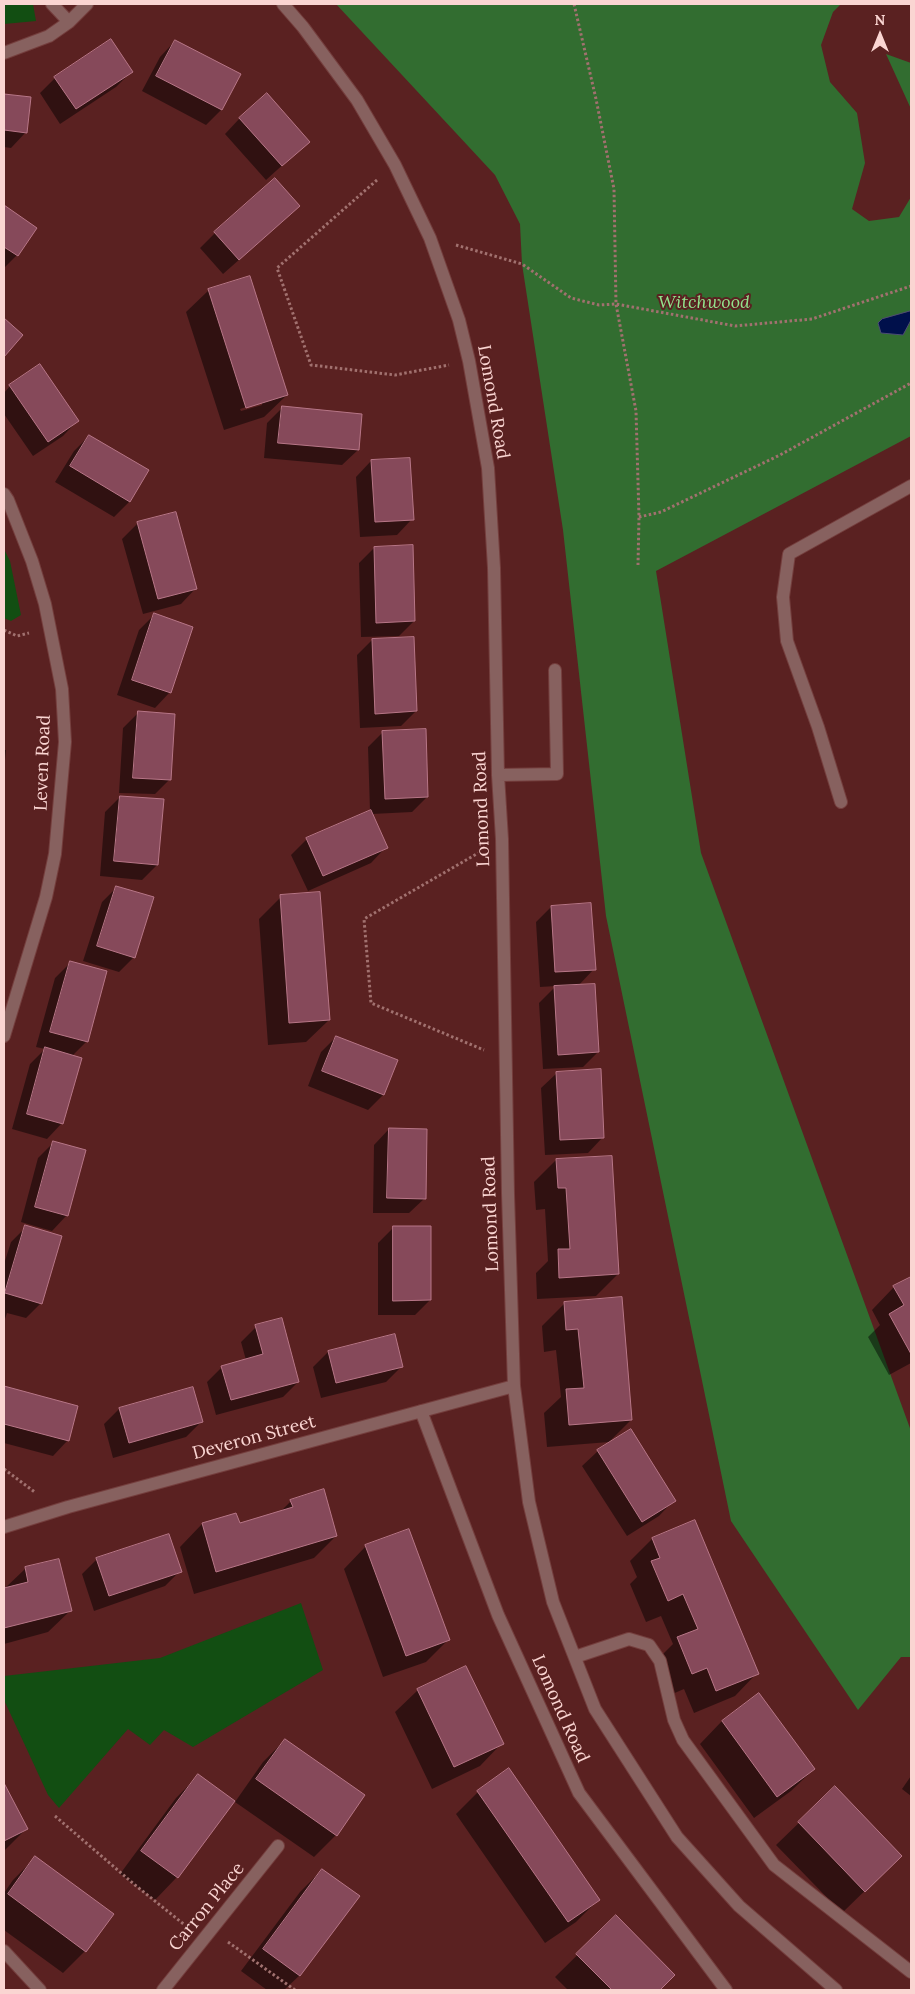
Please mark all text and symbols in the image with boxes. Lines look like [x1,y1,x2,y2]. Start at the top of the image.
north arrow [855,10,905,60]
text: N [875,11,885,29]
park label: Witchwood [658,292,750,314]
street label: Lomond Road [472,343,514,461]
street label: Leven Road [31,715,55,811]
street label: Lomond Road [469,751,495,867]
street label: Lomond Road [478,1156,504,1272]
street label: Deveron Street [190,1411,318,1465]
street label: Lomond Road [527,1652,593,1766]
street label: Carron Place [165,1858,249,1956]

